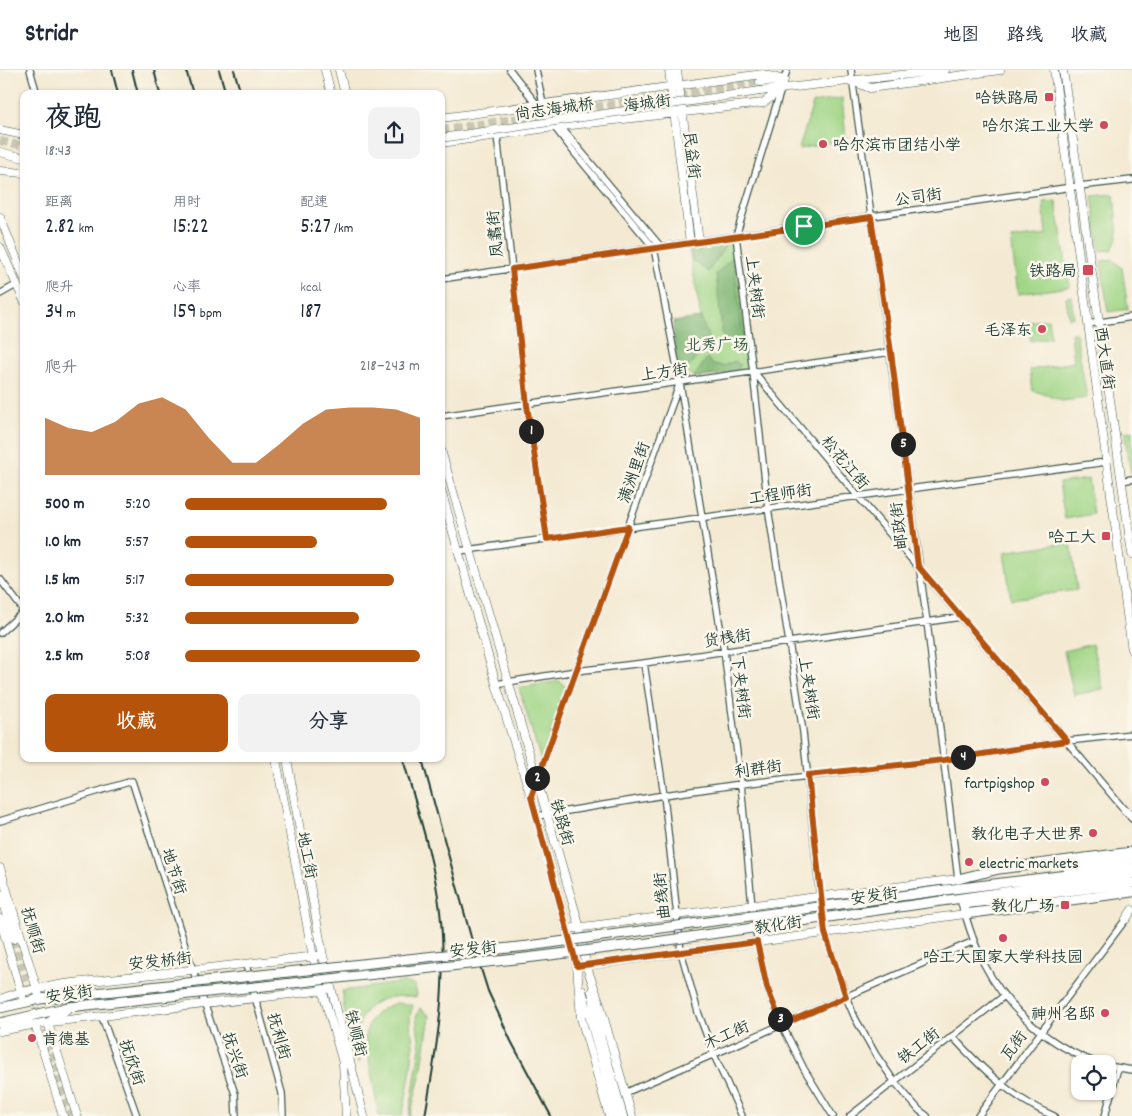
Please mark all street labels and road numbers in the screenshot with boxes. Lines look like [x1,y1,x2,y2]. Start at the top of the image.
street label: 海城街 [622,90,673,119]
street label: 尚志海城桥 [513,94,596,127]
street label: 民益街 [676,130,705,181]
street label: 公司街 [893,184,944,213]
street label: 凤翥街 [483,209,510,259]
street label: 上夹树街 [738,254,769,320]
street label: 西大直街 [1088,325,1119,392]
street label: 上方街 [639,359,690,388]
street label: 松花江街 [815,432,873,496]
street label: 满洲里街 [614,439,657,507]
street label: 工程师街 [747,480,814,511]
street label: 邮政街 [886,500,915,551]
street label: 货栈街 [702,625,753,654]
street label: 下夹树街 [724,654,755,720]
street label: 上夹树街 [791,655,824,722]
street label: 利群街 [733,756,784,785]
street label: 铁路街 [543,796,578,849]
street label: 地工街 [290,830,321,881]
street label: 地节街 [154,845,191,898]
street label: 曲线街 [650,871,677,921]
street label: 安发街 [849,883,900,912]
street label: 抚顺街 [14,904,49,957]
street label: 教化街 [753,912,804,941]
street label: 安发街 [448,937,498,964]
street label: 安发桥街 [127,948,193,977]
street label: 安发街 [44,980,95,1011]
street label: 铁顺街 [338,1008,372,1060]
street label: 抚利街 [260,1010,295,1063]
street label: 木工街 [700,1016,754,1057]
street label: 铁工街 [894,1023,946,1071]
street label: 瓦街 [996,1027,1034,1066]
street label: 抚兴街 [215,1029,252,1082]
street label: 抚欣街 [112,1036,149,1089]

